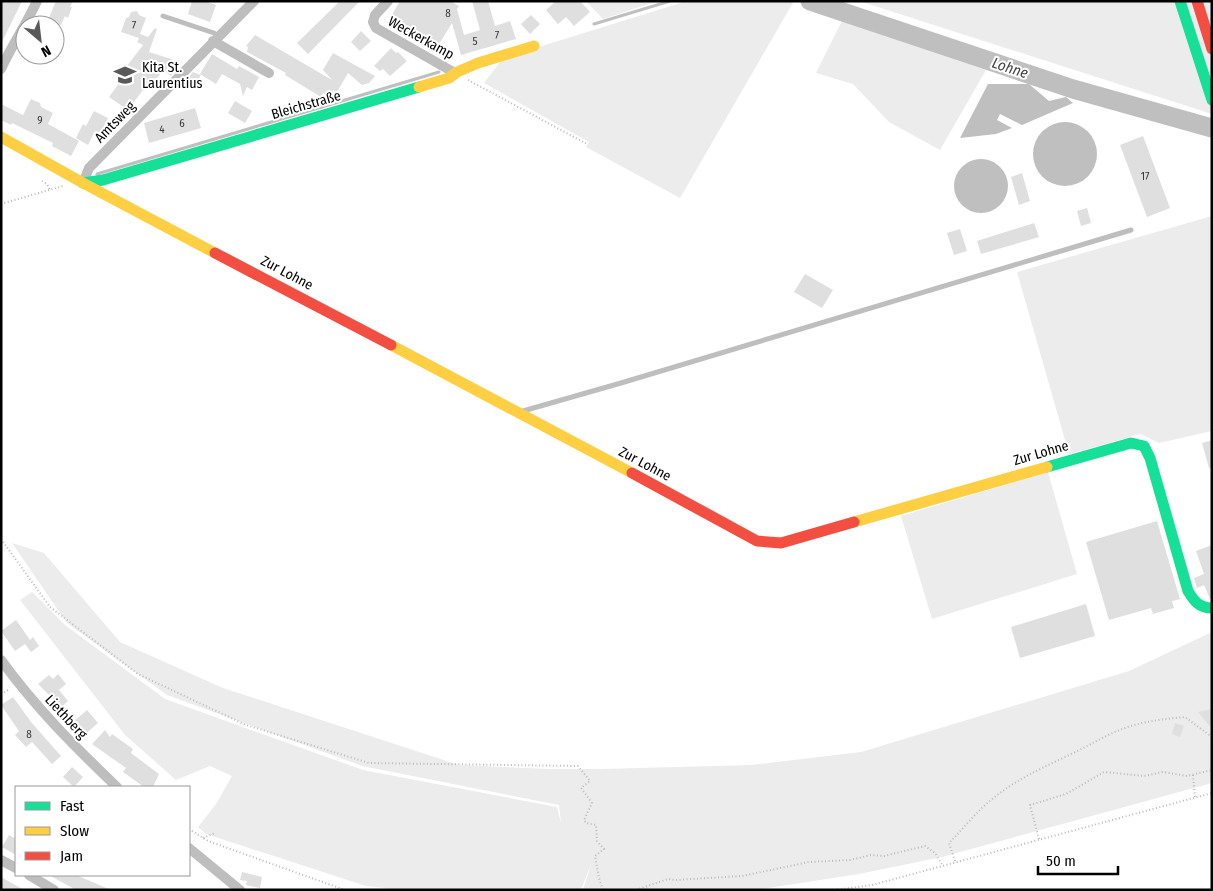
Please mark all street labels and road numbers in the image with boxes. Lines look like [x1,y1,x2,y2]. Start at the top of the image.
street label: Weckerkamp [385,13,457,63]
street label: Bleichstraße [269,87,343,123]
street label: Amtsweg [91,97,139,146]
street label: Zur Lohne [258,252,316,294]
street label: Zur Lohne [1011,437,1071,469]
street label: Zur Lohne [616,443,674,485]
street label: Liethberg [41,691,91,743]

